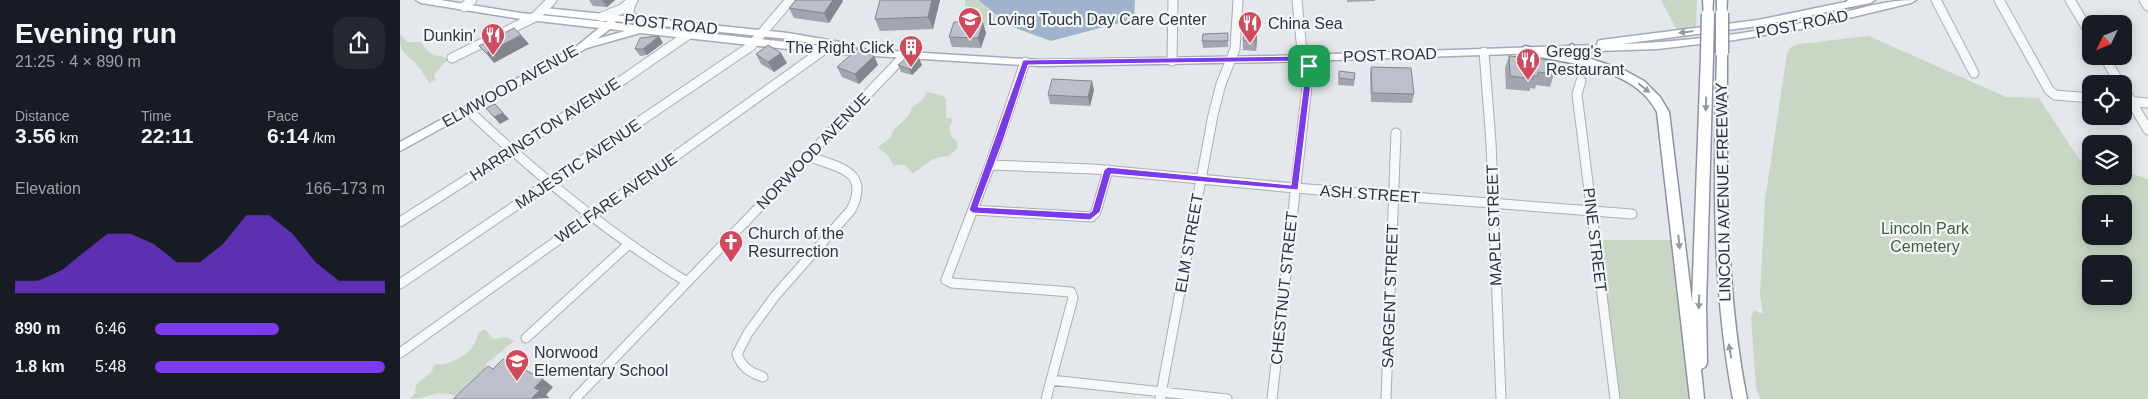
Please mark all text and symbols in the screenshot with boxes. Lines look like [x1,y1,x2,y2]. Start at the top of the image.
school or university icon: Loving Touch Day Care Center [957,6,983,40]
street label: POST ROAD [1754,7,1850,41]
restaurant icon: China Sea [1237,10,1263,44]
street label: POST ROAD [623,11,719,37]
place label: Loving Touch Day Care Center [988,11,1207,28]
place label: China Sea [1268,15,1343,32]
north arrow [2082,15,2132,65]
map controls [2082,15,2132,305]
button: share [333,17,385,69]
text: Evening run [15,18,177,49]
restaurant icon: Dunkin' [480,22,506,56]
place label: Dunkin' [423,27,476,44]
one-way arrow [1678,28,1694,36]
building icon: The Right Click [898,34,924,68]
place label: The Right Click [786,39,895,56]
street label: ELMWOOD AVENUE [439,42,581,130]
place label: Gregg's Restaurant [1546,43,1625,78]
pin [1288,45,1330,87]
street label: POST ROAD [1343,45,1437,65]
restaurant icon: Gregg's Restaurant [1515,47,1541,81]
icon: arrive [1295,52,1323,80]
text: 21:25 · 4 × 890 m [15,53,141,70]
street label: HARRINGTON AVENUE [467,74,623,184]
button: locate [2082,75,2132,125]
one-way arrow [1637,82,1650,93]
street label: LINCOLN AVENUE FREEWAY [1713,82,1733,302]
street label: NORWOOD AVENUE [753,89,873,213]
one-way arrow [1701,97,1709,113]
text: Distance [15,108,69,124]
text: Time [141,108,172,124]
text: Pace [267,108,299,124]
street label: MAJESTIC AVENUE [512,116,644,212]
text: 3.56 [15,124,56,147]
text: 22:11 [141,124,194,147]
text: 6:14 [267,124,309,147]
text: km [56,130,78,146]
text: /km [309,130,335,146]
button: layers [2082,135,2132,185]
street label: WELFARE AVENUE [552,150,680,246]
street label: MAPLE STREET [1483,164,1505,286]
text: Elevation [15,180,81,197]
text: 166–173 m [305,180,385,197]
street label: ASH STREET [1319,182,1421,206]
street label: PINE STREET [1580,187,1610,293]
street label: ELM STREET [1172,192,1206,294]
button: + [2082,195,2132,245]
street label: CHESTNUT STREET [1267,210,1301,366]
park label: Lincoln Park Cemetery [1881,220,1970,255]
street label: SARGENT STREET [1379,223,1401,369]
place label: Church of the Resurrection [748,225,844,260]
church icon: Church of the Resurrection [718,229,744,263]
one-way arrow [1675,234,1683,250]
button: − [2082,255,2132,305]
one-way arrow [1695,294,1703,310]
text: 890 m [15,320,60,337]
text: 6:46 [95,320,126,337]
one-way arrow [1726,343,1734,359]
place label: Norwood Elementary School [534,344,668,379]
school or university icon: Norwood Elementary School [504,348,530,382]
text: 1.8 km [15,358,65,375]
text: 5:48 [95,358,126,375]

